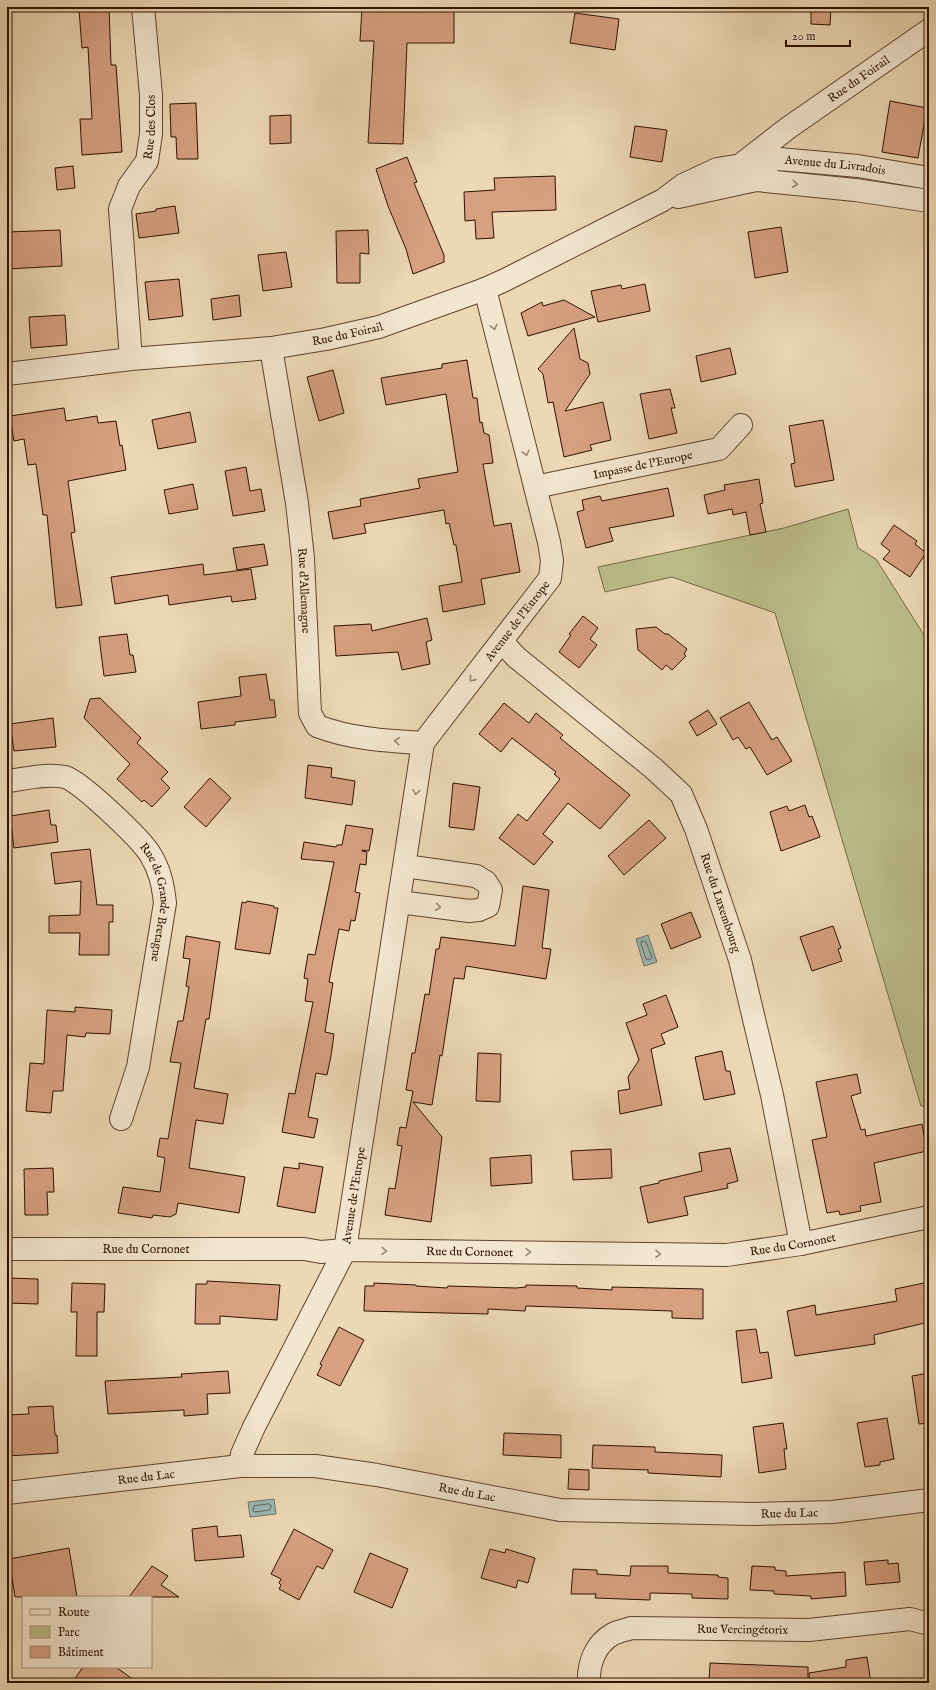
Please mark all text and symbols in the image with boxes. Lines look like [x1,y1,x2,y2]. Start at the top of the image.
scale bar [786,22,850,48]
text: 20 m [792,29,815,44]
street label: Rue du Foirail [825,52,893,106]
street label: Rue des Clos [140,95,159,160]
street label: Avenue du Livradois [783,152,887,178]
one-way arrow [792,179,798,188]
street label: Rue du Foirail [311,318,386,349]
one-way arrow [490,324,498,330]
street label: Impasse de l'Europe [592,447,694,482]
one-way arrow [521,449,530,456]
street label: Rue d'Allemagne [294,547,314,634]
street label: Avenue de l'Europe [481,577,553,665]
one-way arrow [469,675,476,682]
one-way arrow [394,736,400,745]
one-way arrow [412,789,421,795]
street label: Rue de Grande Bretagne [137,839,173,963]
street label: Rue du Luxembourg [697,851,745,955]
one-way arrow [435,902,441,911]
street label: Avenue de l'Europe [338,1145,368,1246]
street label: Rue du Cornonet [749,1229,837,1259]
street label: Rue du Cornonet [102,1242,190,1257]
street label: Rue du Cornonet [426,1244,513,1260]
one-way arrow [381,1246,387,1255]
one-way arrow [525,1248,531,1256]
one-way arrow [655,1250,661,1258]
street label: Rue du Lac [117,1466,176,1488]
street label: Rue du Lac [437,1479,497,1505]
street label: Rue du Lac [760,1505,818,1521]
legend [22,1596,152,1668]
text: Route [58,1605,90,1620]
street label: Rue Vercingétorix [697,1621,788,1637]
text: Parc [58,1625,80,1640]
text: Bâtiment [58,1645,104,1660]

